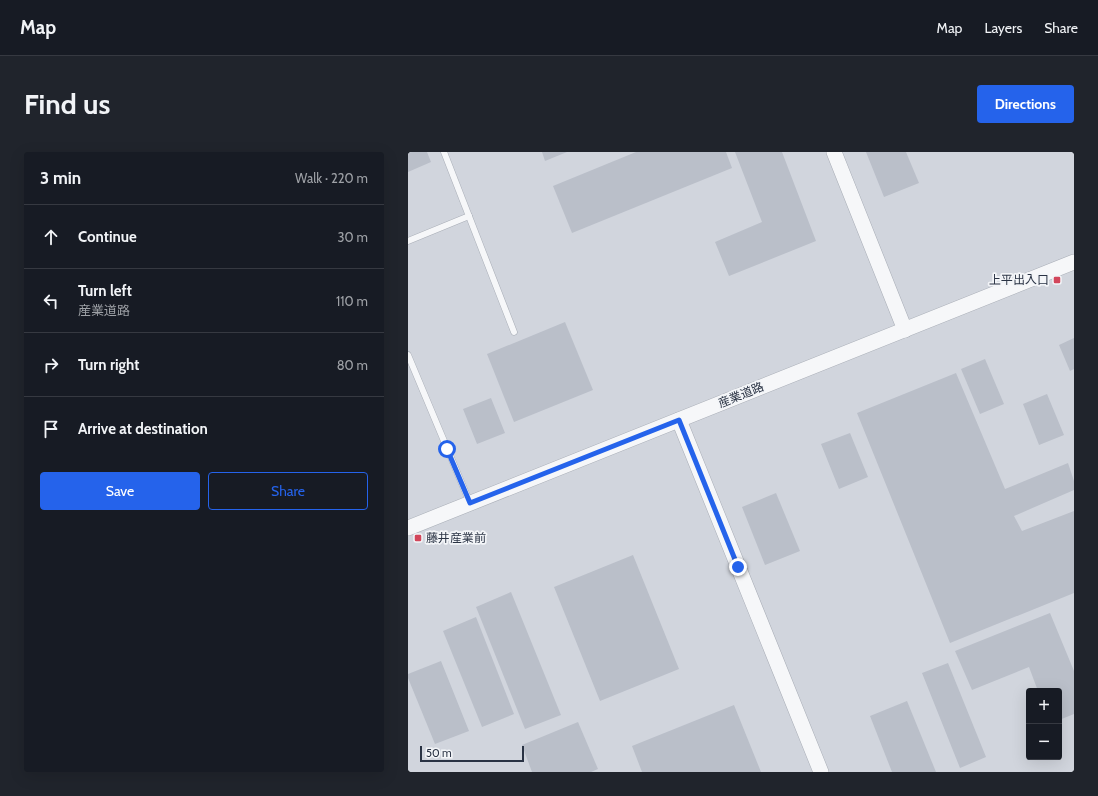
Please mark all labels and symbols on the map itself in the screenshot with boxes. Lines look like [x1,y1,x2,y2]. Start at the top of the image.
place label: 上平出入口 [989,272,1049,287]
marker: 上平出入口 [1052,275,1062,285]
street label: 産業道路 [716,379,766,410]
route start [438,440,456,458]
place label: 藤井産業前 [426,530,486,545]
marker: 藤井産業前 [413,533,423,543]
route end [729,558,747,576]
scale bar [420,744,524,763]

